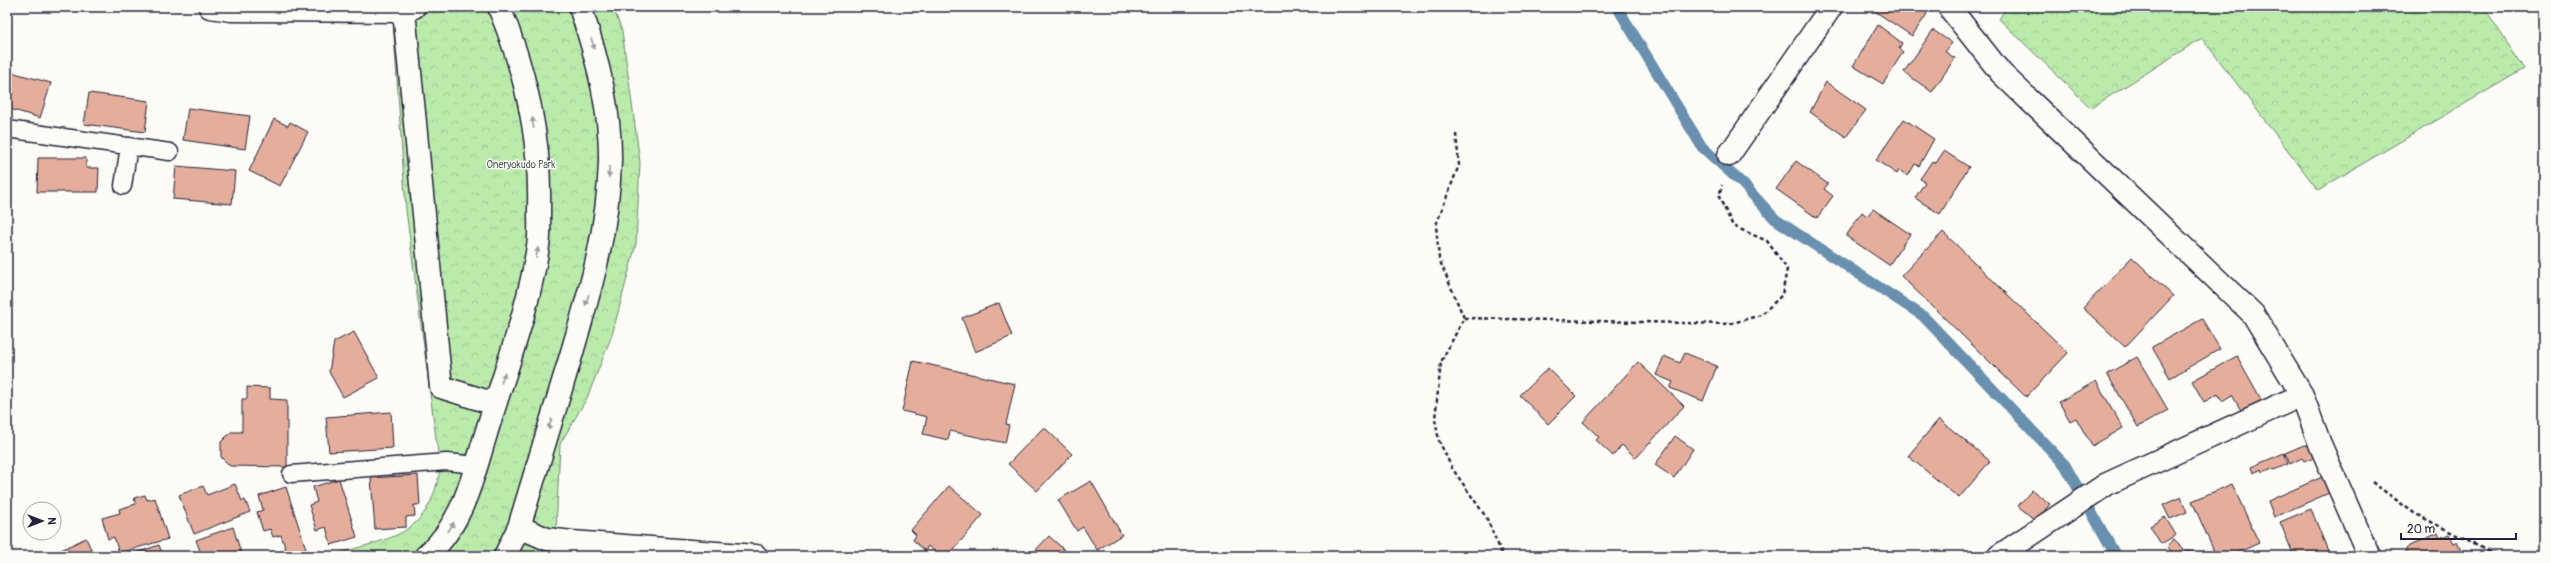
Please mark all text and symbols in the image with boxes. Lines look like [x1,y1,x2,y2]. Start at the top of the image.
one-way arrow [590,38,596,50]
one-way arrow [530,117,537,129]
park label: Oneryokudo Park [486,159,556,171]
one-way arrow [606,166,613,178]
one-way arrow [534,247,540,259]
one-way arrow [584,294,590,306]
one-way arrow [500,372,506,384]
one-way arrow [547,419,553,431]
north arrow [22,501,62,541]
scale bar [2401,515,2516,541]
text: N [45,517,58,525]
one-way arrow [448,521,455,533]
text: 20 m [2407,522,2436,537]

